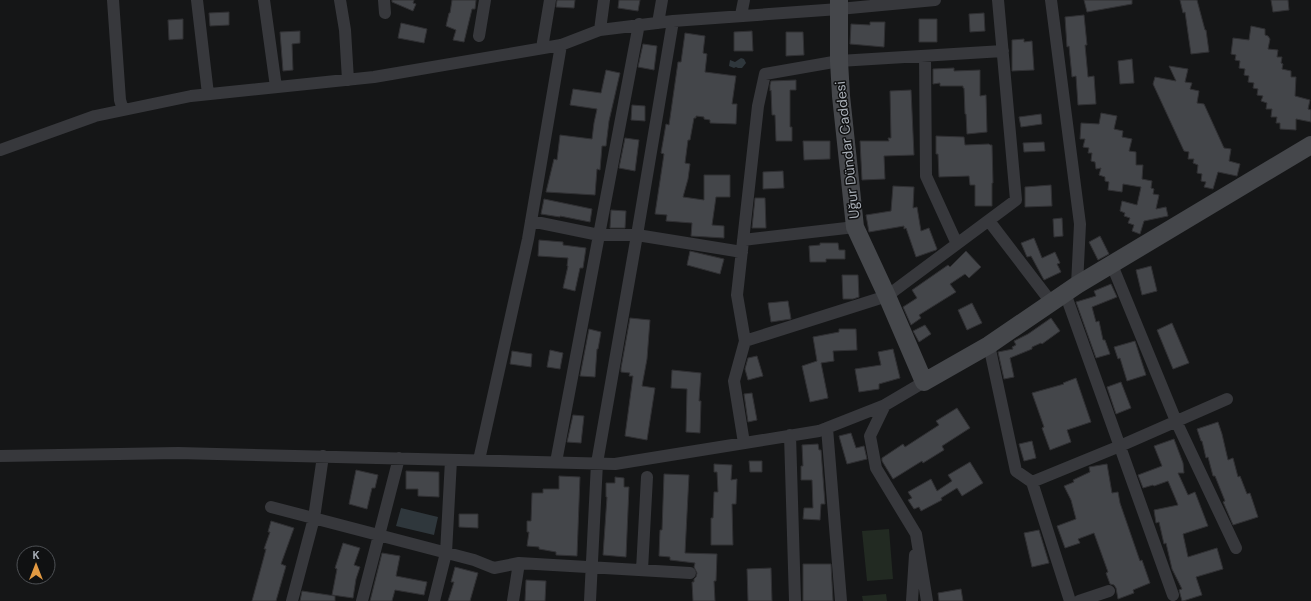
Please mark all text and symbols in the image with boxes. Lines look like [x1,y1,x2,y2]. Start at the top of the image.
street label: Uğur Dündar Caddesi [831,80,863,220]
north arrow [16,545,56,585]
text: K [32,548,40,562]

